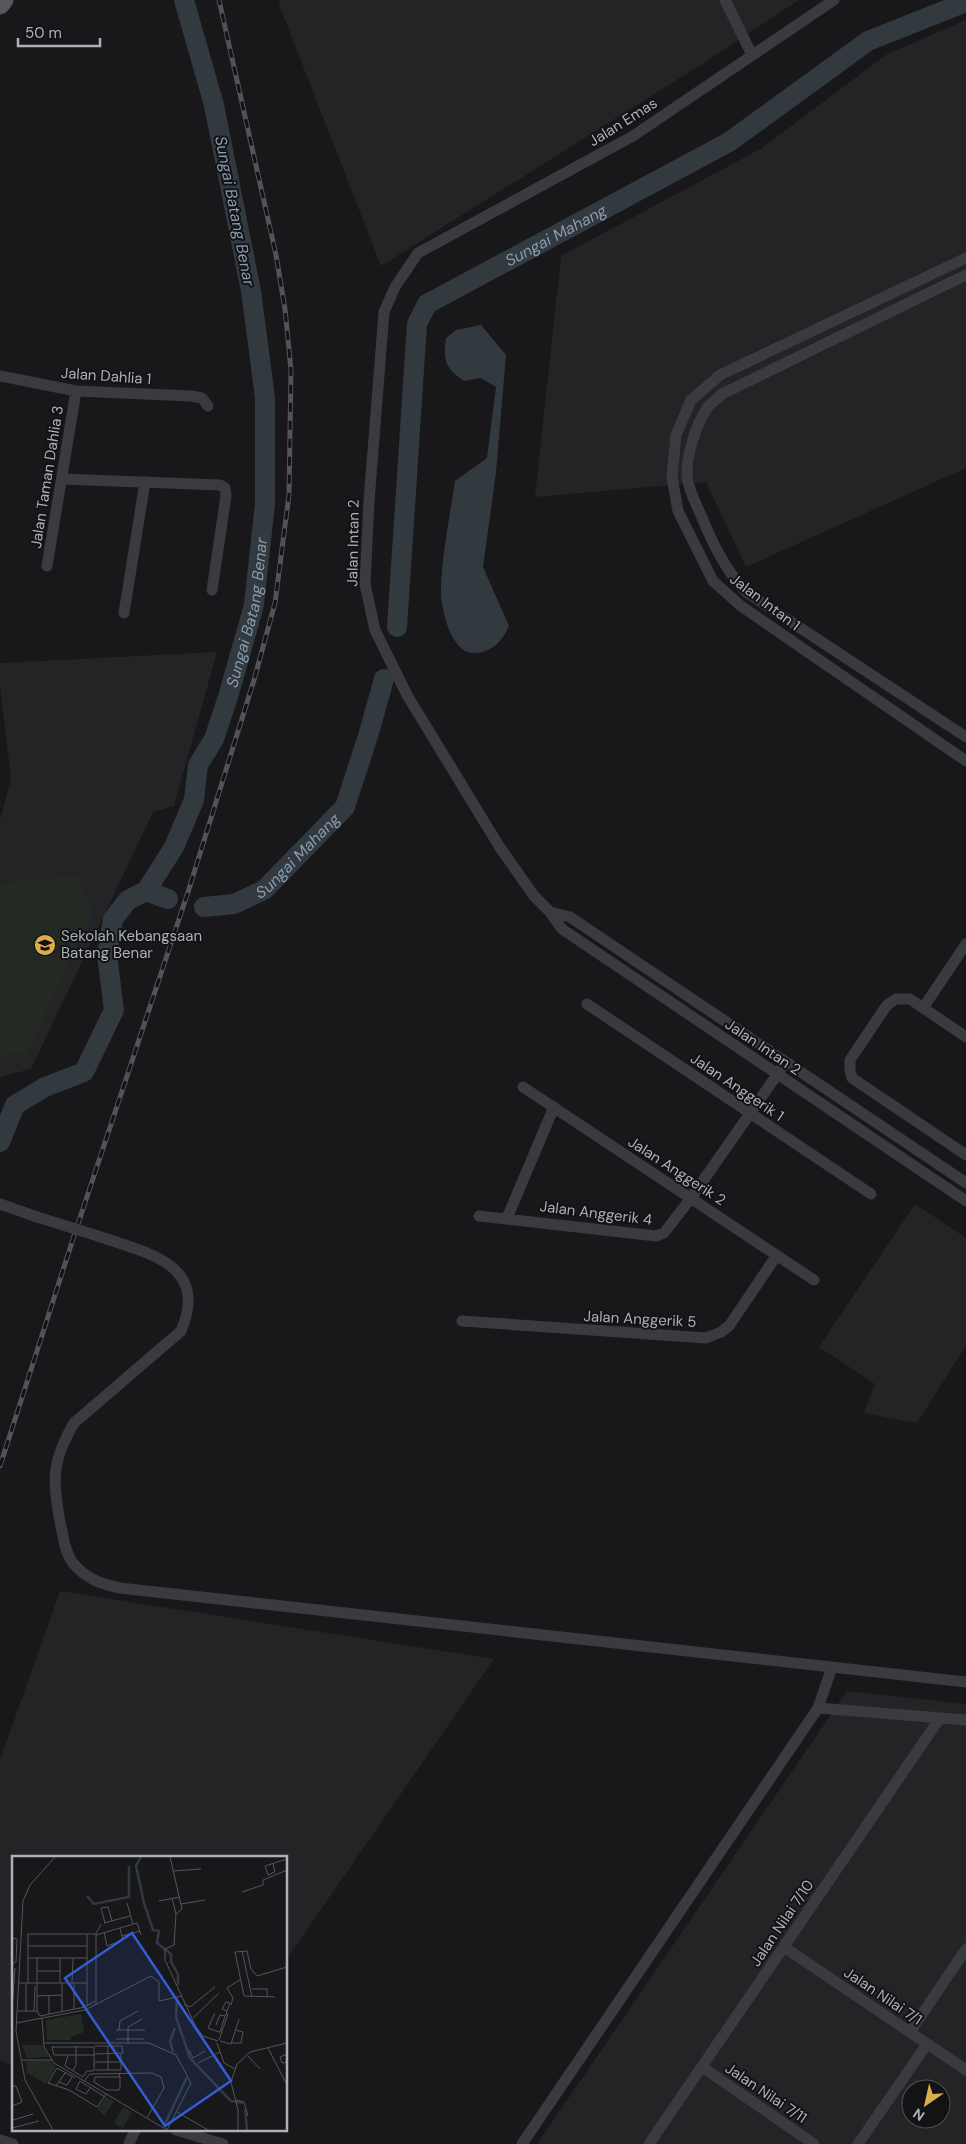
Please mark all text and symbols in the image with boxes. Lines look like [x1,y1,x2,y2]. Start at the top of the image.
scale bar [18,15,100,47]
text: 50 m [25,23,62,43]
street label: Jalan Emas [585,93,661,151]
water label: Sungai Batang Benar [210,134,260,289]
water label: Sungai Mahang [501,199,611,271]
street label: Jalan Dahlia 1 [60,363,152,389]
street label: Jalan Taman Dahlia 3 [26,404,68,550]
street label: Jalan Intan 2 [342,499,364,587]
water label: Sungai Batang Benar [221,536,272,690]
street label: Jalan Intan 1 [726,569,804,635]
water label: Sungai Mahang [252,808,345,903]
place label: Sekolah Kebangsaan Batang Benar [61,926,202,963]
school or university icon: Sekolah Kebangsaan Batang Benar [33,933,57,957]
street label: Jalan Intan 2 [721,1014,805,1080]
street label: Jalan Anggerik 1 [686,1048,788,1126]
street label: Jalan Anggerik 2 [624,1132,730,1210]
street label: Jalan Anggerik 4 [539,1196,653,1230]
street label: Jalan Anggerik 5 [583,1306,697,1332]
inset map [12,1856,288,2132]
street label: Jalan Nilai 7/10 [746,1876,818,1970]
street label: Jalan Nilai 7/1 [840,1963,926,2029]
street label: Jalan Nilai 7/11 [721,2058,811,2128]
north arrow [901,2079,951,2129]
text: N [909,2104,928,2125]

